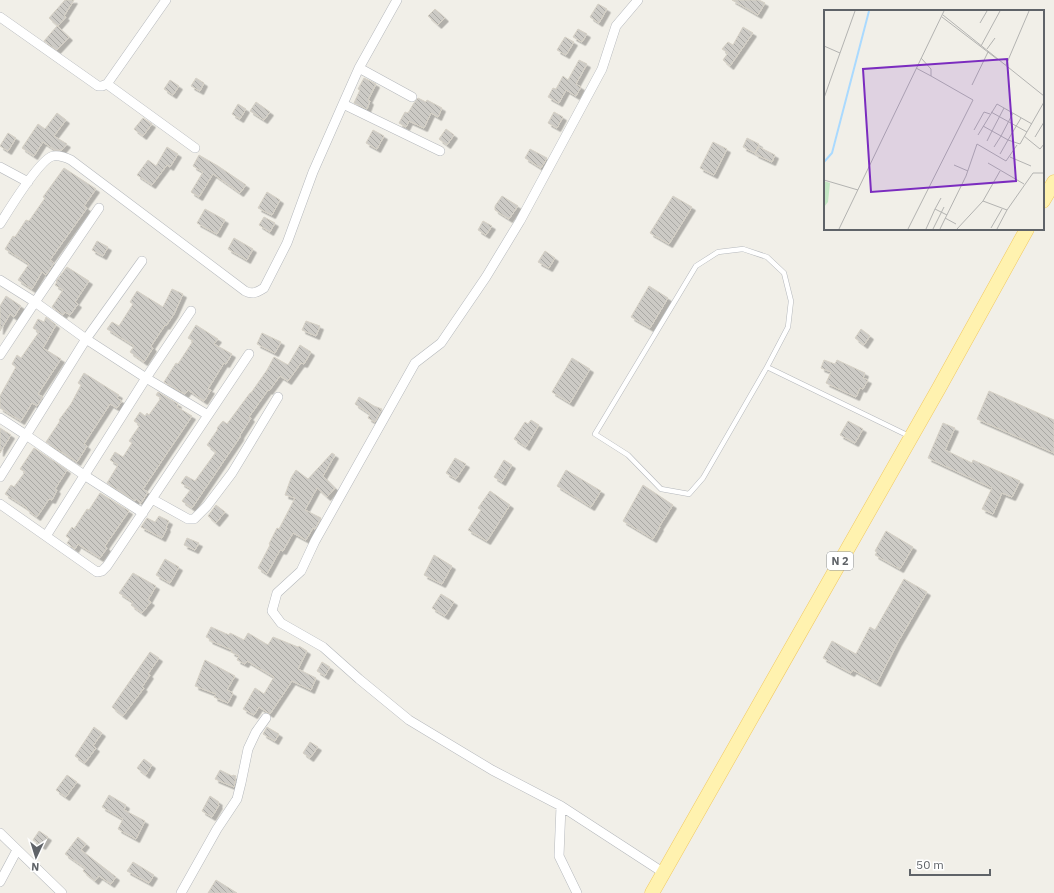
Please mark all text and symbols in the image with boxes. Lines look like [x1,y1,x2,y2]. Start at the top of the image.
inset map [824,10,1044,230]
road number: N 2 [827,552,853,570]
north arrow [16,837,56,877]
scale bar [910,851,990,877]
text: 50 m [916,857,944,872]
text: N [31,860,40,874]

